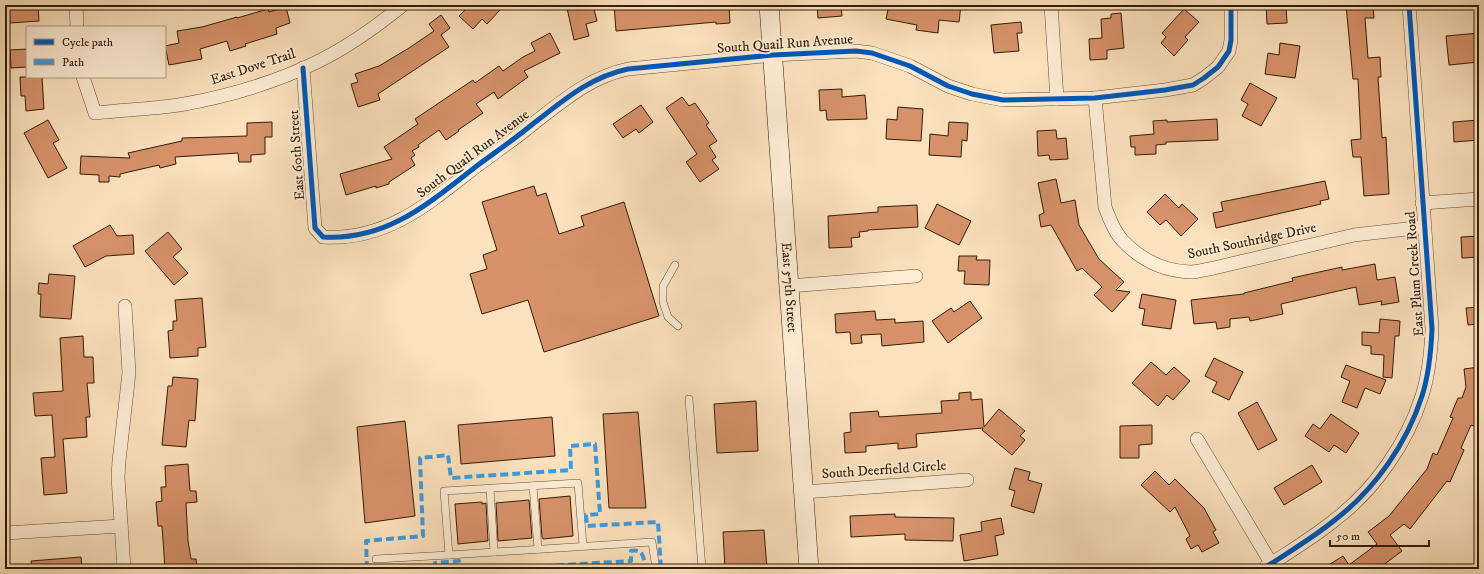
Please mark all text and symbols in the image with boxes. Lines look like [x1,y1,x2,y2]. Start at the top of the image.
legend [26,26,166,78]
street label: South Quail Run Avenue [716,30,854,58]
text: Cycle path [62,35,114,50]
street label: East Dove Trail [208,45,299,89]
text: Path [62,55,85,70]
street label: South Quail Run Avenue [413,106,533,202]
street label: East 60th Street [285,109,309,201]
street label: East Plum Creek Road [1402,211,1428,337]
street label: South Southridge Drive [1186,219,1318,263]
street label: East 57th Street [777,242,801,334]
street label: South Deerfield Circle [821,457,947,483]
scale bar [1330,522,1429,548]
text: 50 m [1336,529,1360,544]

